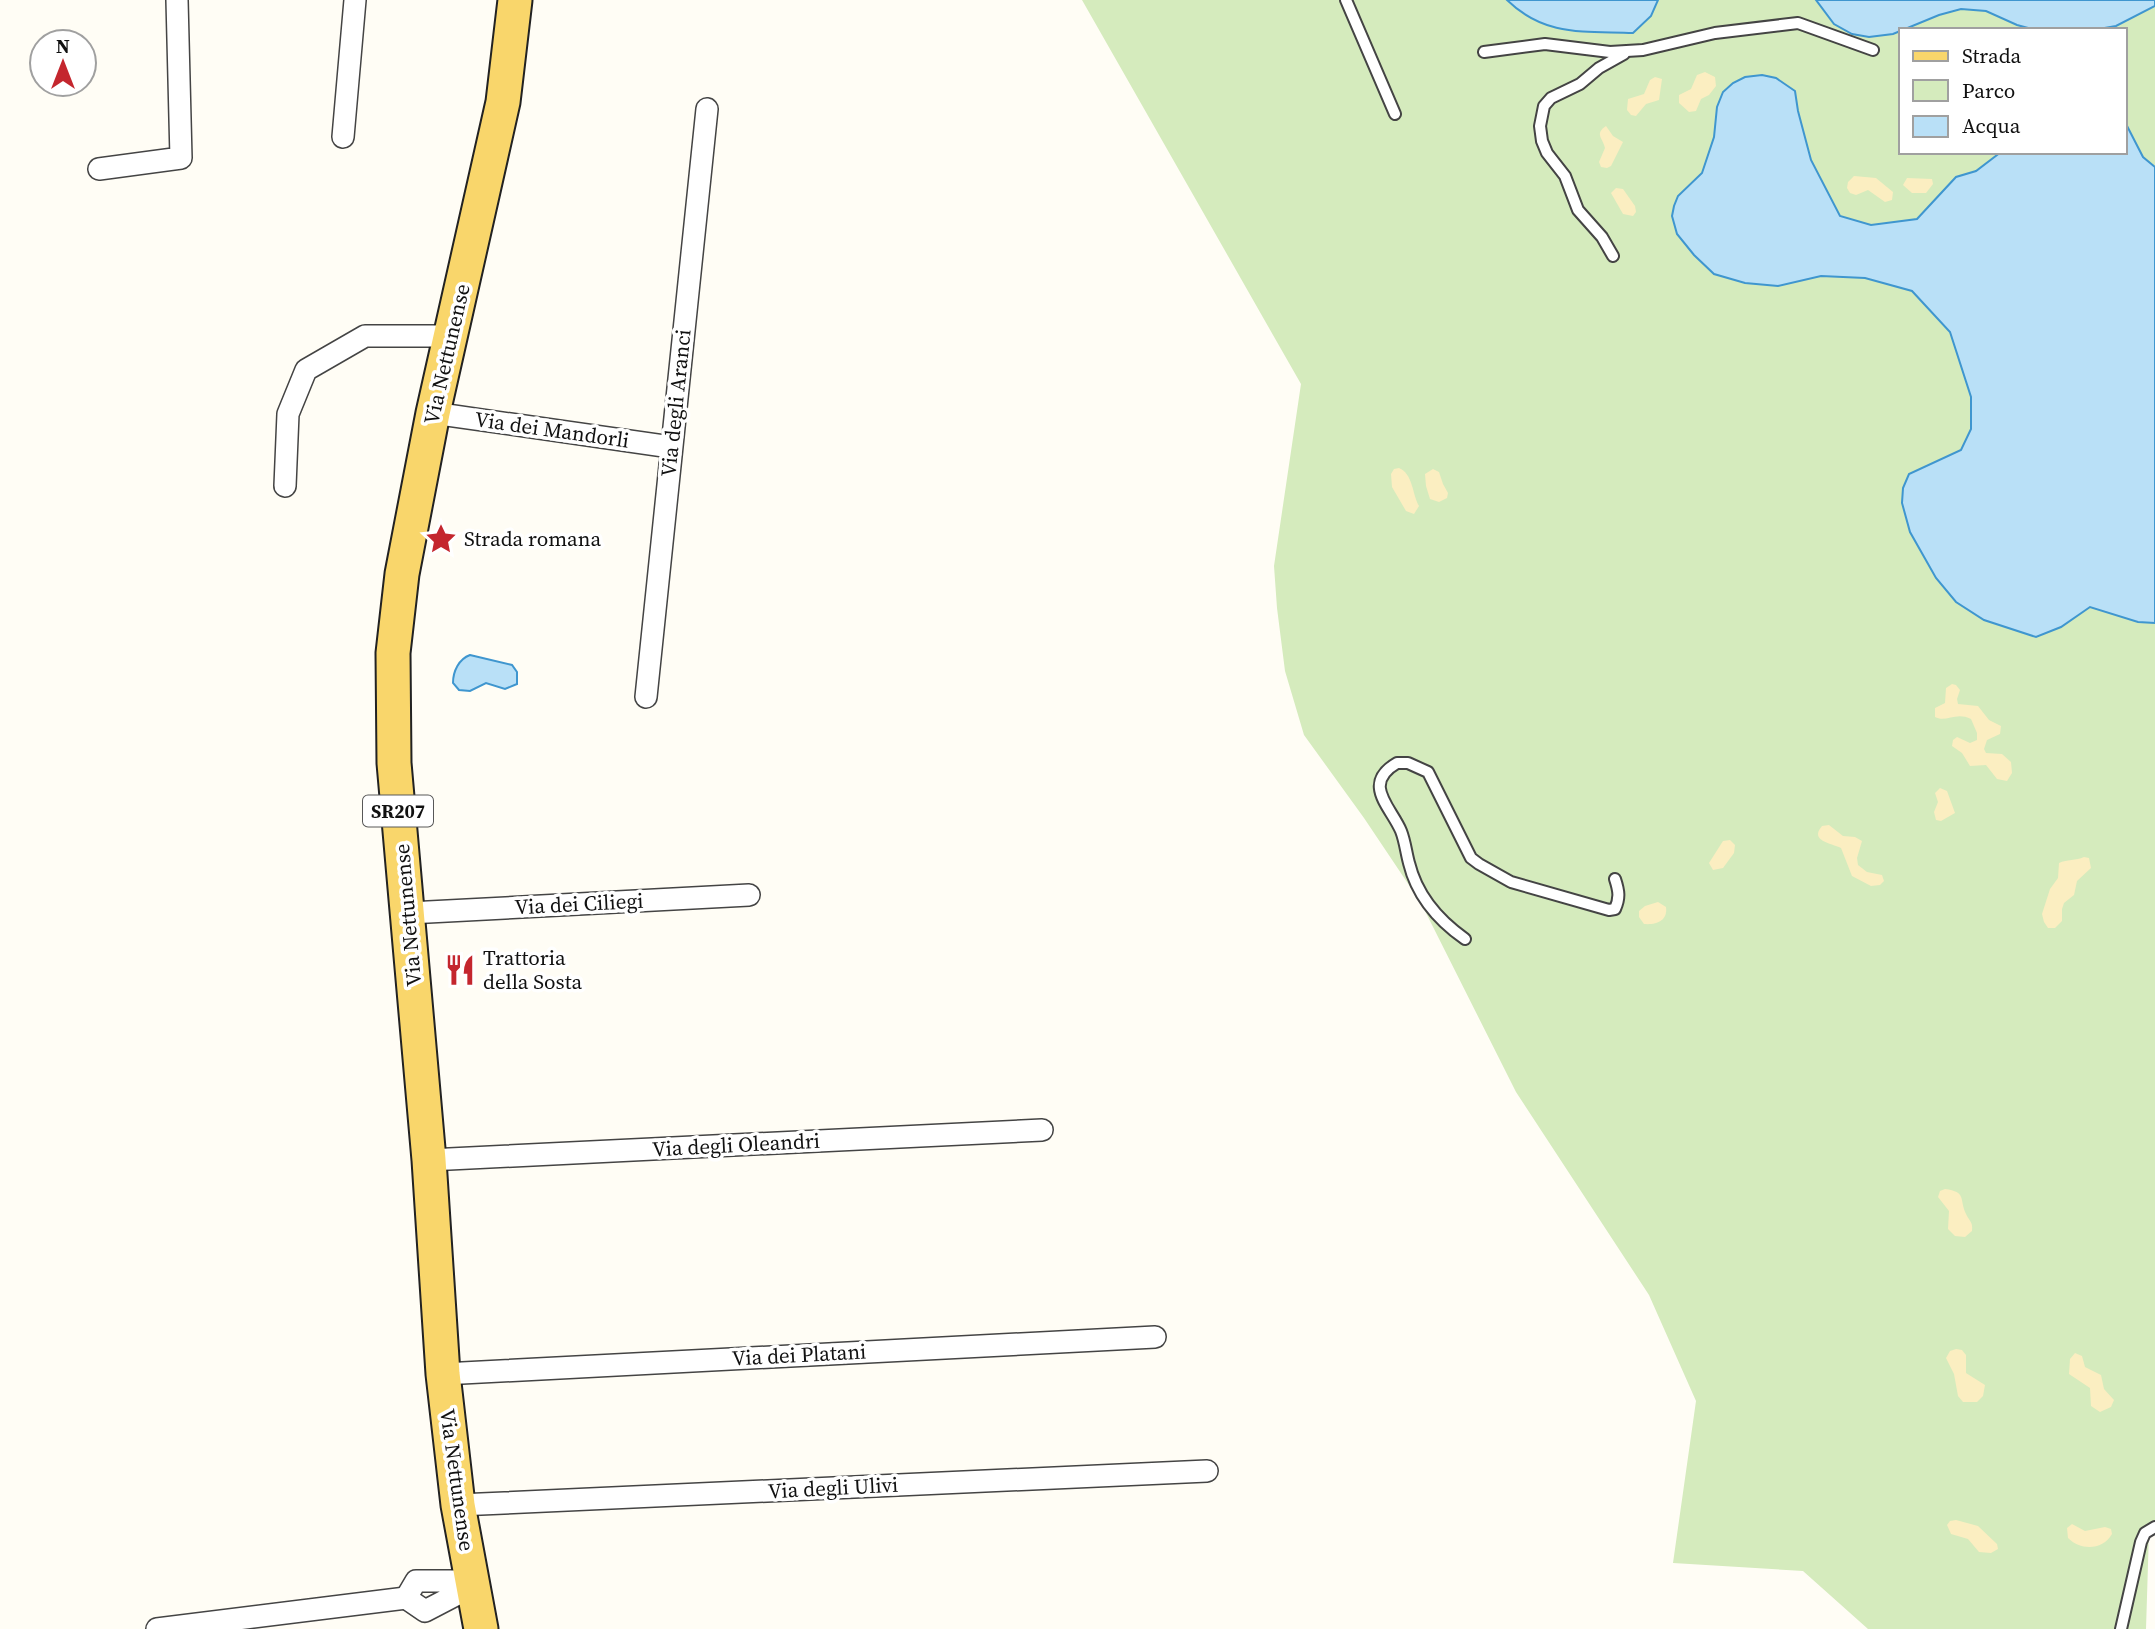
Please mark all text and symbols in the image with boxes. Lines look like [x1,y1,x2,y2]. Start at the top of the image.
north arrow [28,28,98,98]
legend [1899,28,2127,154]
text: N [56,33,70,59]
text: Strada [1962,41,2021,70]
text: Parco [1962,76,2015,105]
text: Acqua [1962,111,2021,140]
street label: Via Nettunense [416,281,477,427]
street label: Via degli Aranci [653,328,698,478]
street label: Via dei Mandorli [473,404,631,455]
place icon: Strada romana [424,522,458,556]
place label: Strada romana [464,524,601,553]
road number: SR207 [363,796,433,826]
street label: Via Nettunense [387,842,428,988]
street label: Via dei Ciliegi [514,886,644,921]
place label: Trattoria della Sosta [483,943,583,996]
restaurant icon: Trattoria della Sosta [443,953,477,987]
street label: Via degli Oleandri [651,1126,821,1163]
street label: Via dei Platani [731,1336,867,1373]
street label: Via Nettunense [433,1407,482,1553]
street label: Via degli Ulivi [767,1470,899,1505]

